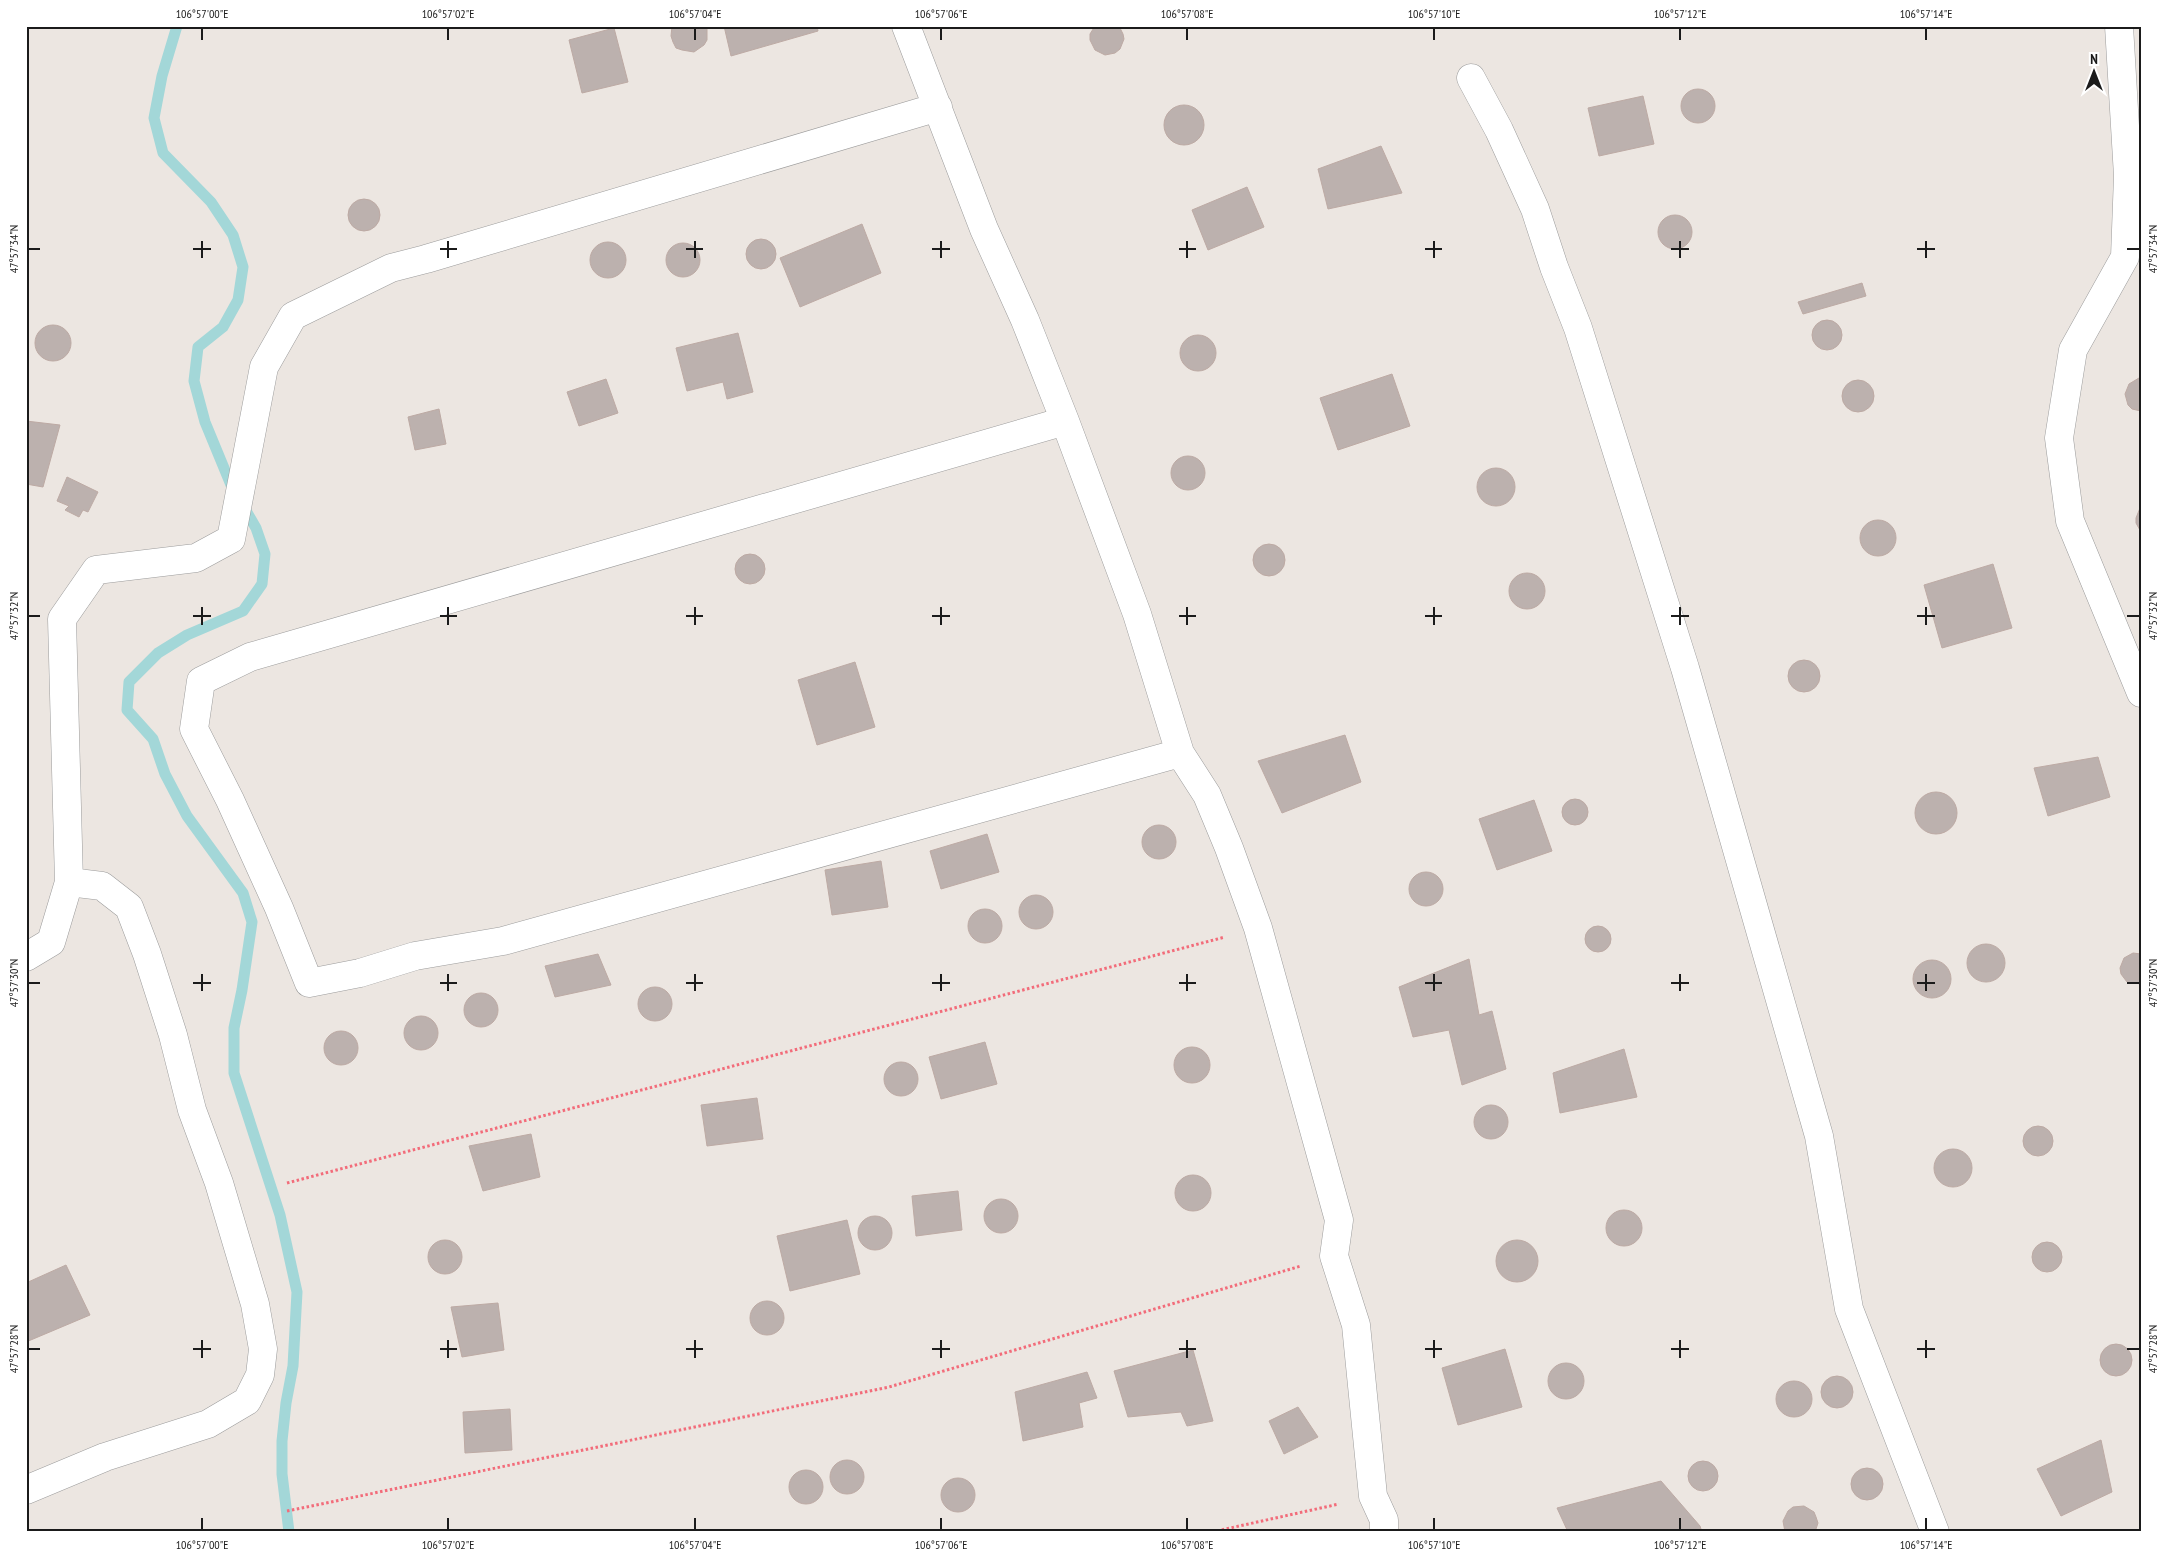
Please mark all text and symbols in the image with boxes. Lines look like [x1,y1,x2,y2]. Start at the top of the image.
text: 106°57'00"E [176,6,228,21]
text: 106°57'02"E [422,6,474,21]
text: 106°57'04"E [669,6,721,21]
text: 106°57'06"E [915,6,967,21]
text: 106°57'08"E [1161,6,1213,21]
text: 106°57'10"E [1408,6,1460,21]
text: 106°57'12"E [1654,6,1706,21]
text: 106°57'14"E [1900,6,1952,21]
north arrow [2070,48,2120,98]
text: N [2090,50,2098,68]
text: 47°57'34"N [6,225,21,273]
text: 47°57'34"N [2145,225,2160,273]
text: 47°57'32"N [6,592,21,640]
text: 47°57'32"N [2145,592,2160,640]
text: 47°57'30"N [6,959,21,1007]
text: 47°57'30"N [2145,959,2160,1007]
text: 47°57'28"N [6,1325,21,1373]
text: 47°57'28"N [2145,1325,2160,1373]
text: 106°57'00"E [176,1537,228,1552]
text: 106°57'02"E [422,1537,474,1552]
text: 106°57'04"E [669,1537,721,1552]
text: 106°57'06"E [915,1537,967,1552]
text: 106°57'08"E [1161,1537,1213,1552]
text: 106°57'10"E [1408,1537,1460,1552]
text: 106°57'12"E [1654,1537,1706,1552]
text: 106°57'14"E [1900,1537,1952,1552]

